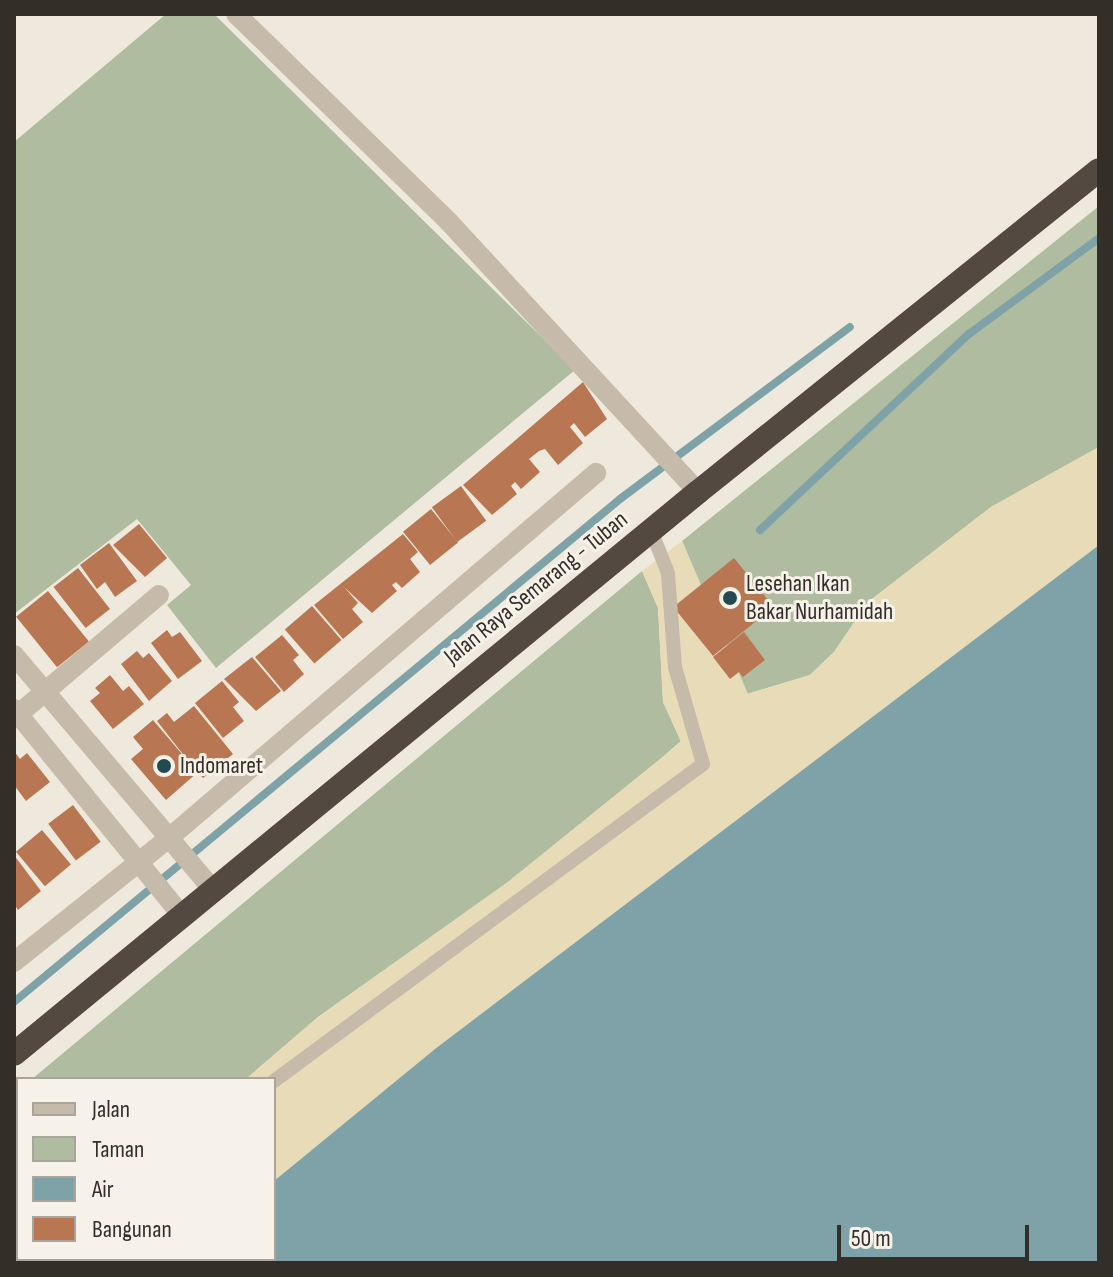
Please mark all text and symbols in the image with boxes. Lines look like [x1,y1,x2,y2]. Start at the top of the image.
street label: Jalan Raya Semarang - Tuban [438,505,634,671]
place label: Lesehan Ikan Bakar Nurhamidah [746,570,893,626]
marker: Lesehan Ikan Bakar Nurhamidah [721,589,739,607]
place label: Indomaret [180,752,263,780]
marker: Indomaret [155,757,173,775]
legend [16,1077,276,1261]
text: Jalan [92,1095,130,1124]
text: Taman [92,1135,144,1164]
text: Air [92,1175,114,1204]
scale bar [841,1209,1033,1259]
text: Bangunan [92,1215,172,1244]
text: 50 m [851,1224,891,1253]

